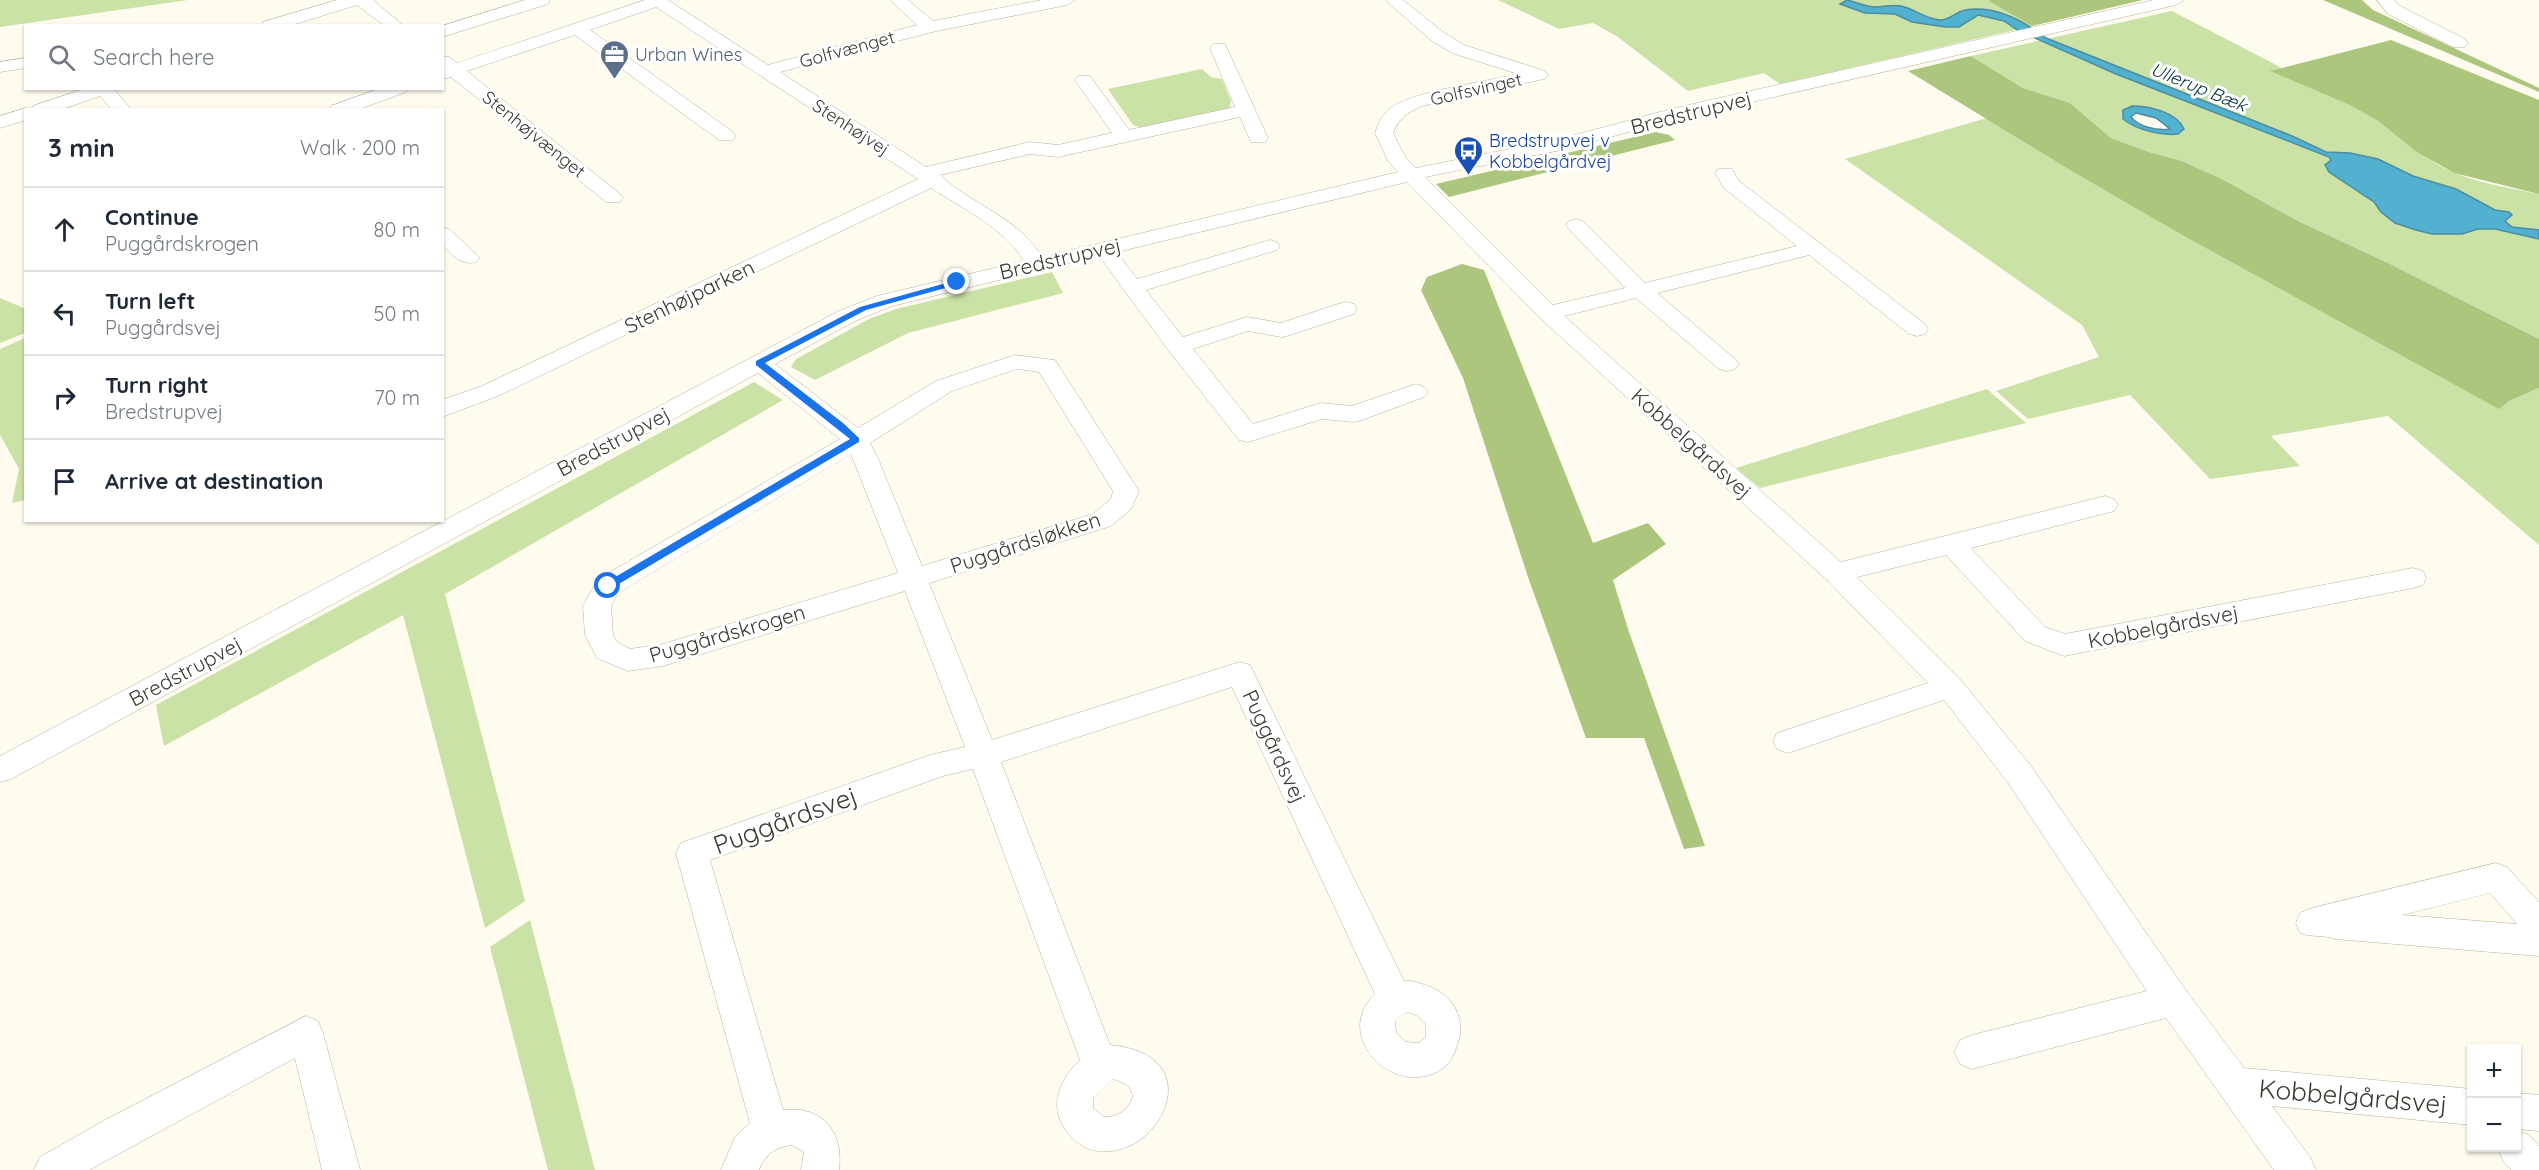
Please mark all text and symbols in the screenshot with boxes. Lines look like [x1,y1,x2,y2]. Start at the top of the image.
search box [24,24,444,90]
street label: Golfvænget [797,25,897,73]
office icon: Urban Wines [598,38,630,80]
icon: search [45,41,78,74]
text: Search here [93,43,214,71]
place label: Urban Wines [635,43,742,66]
water label: Ullerup Bæk [2148,57,2252,117]
street label: Golfsvinget [1428,67,1524,111]
street label: Bredstrupvej [1628,84,1754,140]
street label: Stenhøjvænget [478,85,590,183]
street label: Stenhøjvej [808,94,894,160]
place label: Bredstrupvej v Kobbelgårdvej [1489,129,1612,173]
text: 3 min [48,131,115,164]
bus stop icon: Bredstrupvej v Kobbelgårdvej [1452,134,1484,176]
text: Walk · 200 m [300,135,420,160]
text: Continue [105,203,199,231]
icon: ahead [48,213,81,246]
text: 80 m [374,217,420,242]
text: Puggårdskrogen [105,231,259,256]
street label: Bredstrupvej [997,231,1123,285]
street label: Stenhøjparken [620,253,758,339]
route end [943,268,969,294]
text: Turn left [105,287,195,315]
icon: left [48,297,81,330]
text: 50 m [374,301,420,326]
text: Puggårdsvej [105,315,221,340]
text: Turn right [105,371,209,399]
icon: right [48,381,81,414]
street label: Kobbelgårdsvej [1627,382,1757,504]
text: 70 m [374,385,420,410]
text: Bredstrupvej [105,399,223,424]
street label: Bredstrupvej [552,400,674,482]
icon: arrive [48,465,81,498]
text: Arrive at destination [105,467,323,495]
street label: Puggårdsløkken [947,505,1103,579]
route start [594,572,620,598]
street label: Puggårdskrogen [646,598,808,668]
street label: Kobbelgårdsvej [2086,599,2240,653]
street label: Bredstrupvej [124,630,246,712]
street label: Puggårdsvej [1237,685,1313,807]
street label: Puggårdsvej [709,779,861,861]
map controls [2467,1044,2521,1152]
button: + [2467,1044,2521,1098]
street label: Kobbelgårdsvej [2257,1071,2449,1121]
button: − [2467,1098,2521,1152]

